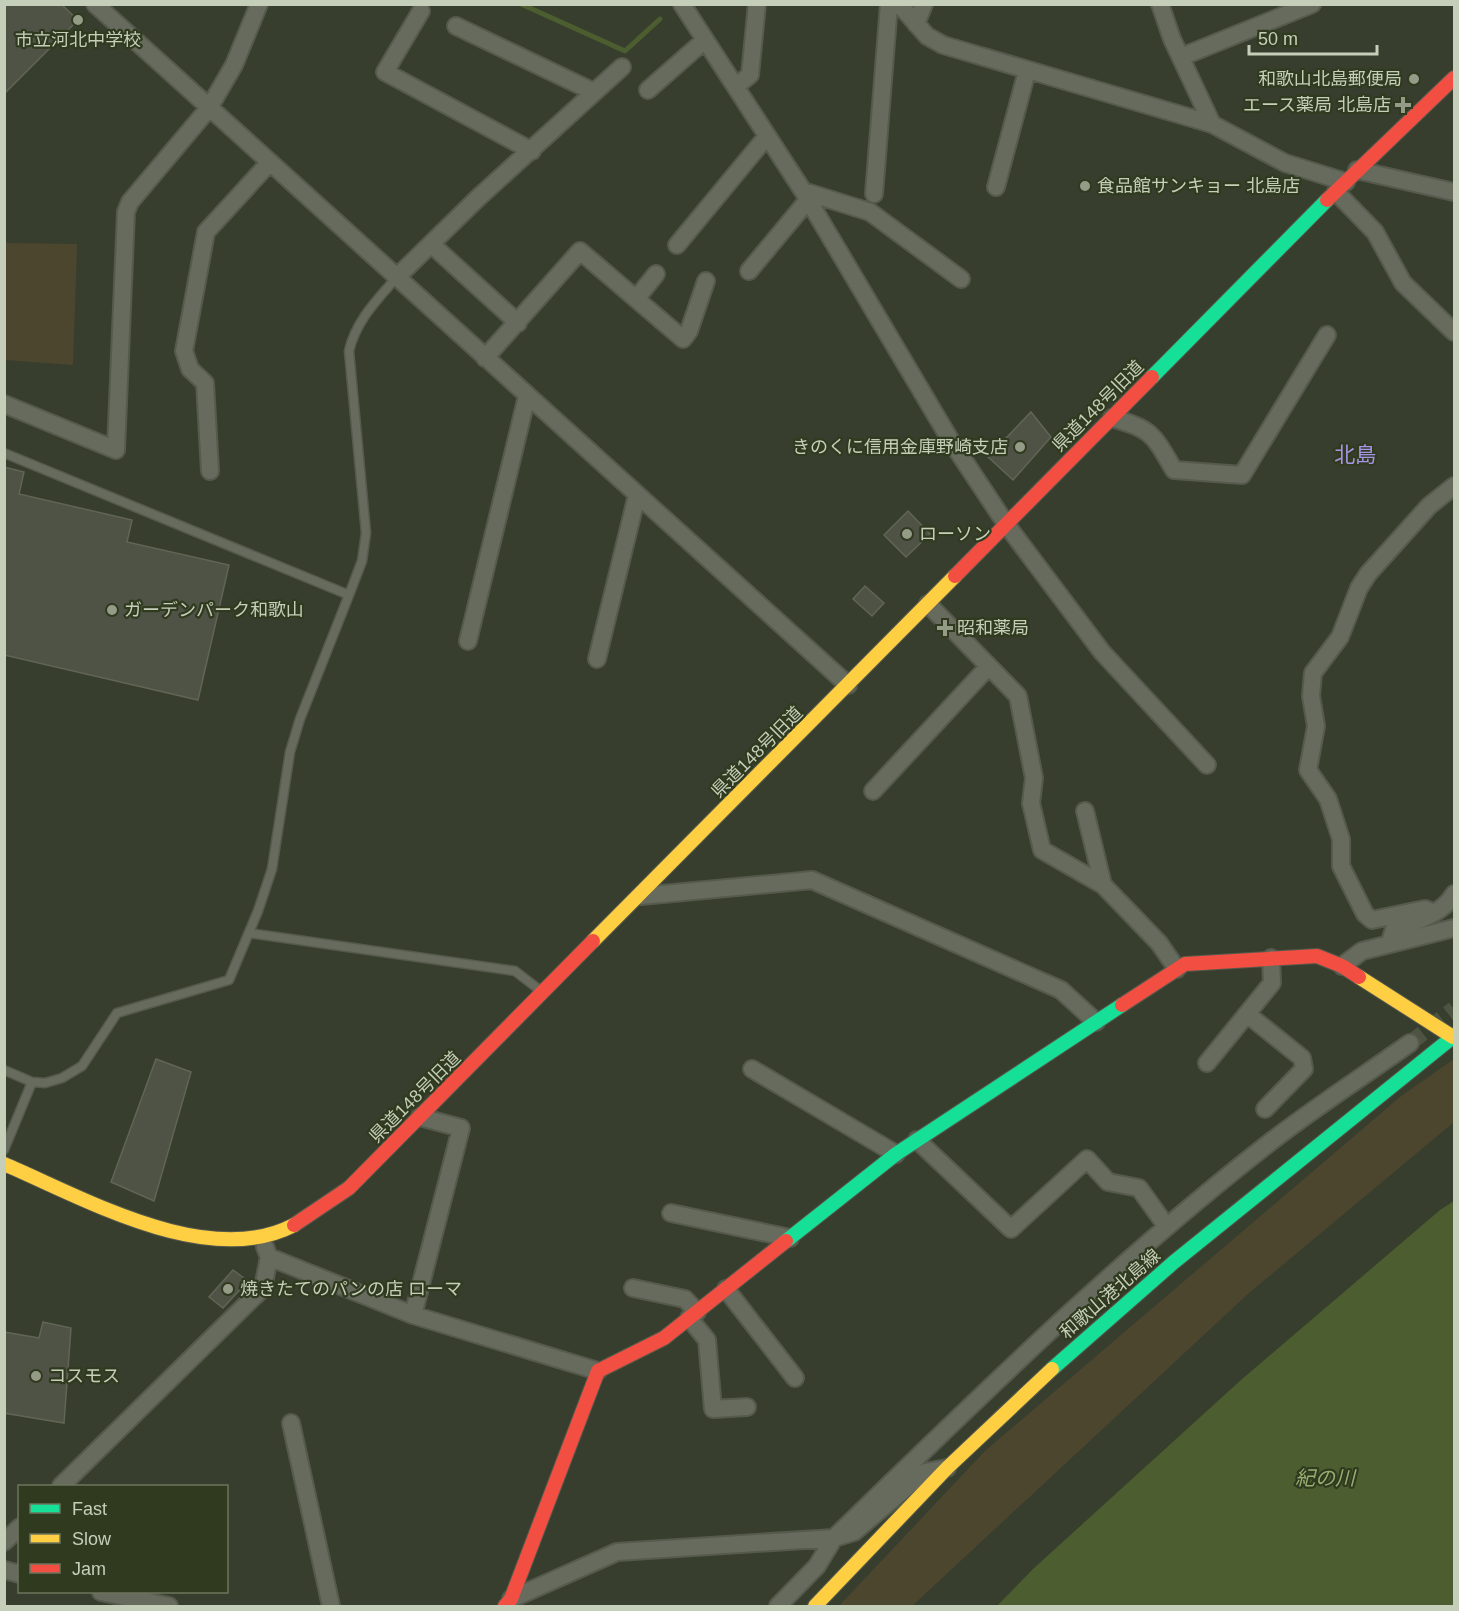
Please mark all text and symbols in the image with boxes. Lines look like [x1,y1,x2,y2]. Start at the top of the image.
marker: 市立河北中学校 [71,13,85,27]
scale bar [1249,18,1376,56]
text: 50 m [1258,29,1298,49]
place label: 市立河北中学校 [15,30,141,50]
place label: 和歌山北島郵便局 [1258,69,1402,89]
marker: 和歌山北島郵便局 [1407,72,1421,86]
place label: エース薬局 北島店 [1243,95,1391,115]
marker: エース薬局 北島店 [1396,98,1410,112]
place label: 食品館サンキョー 北島店 [1097,176,1300,196]
marker: 食品館サンキョー 北島店 [1078,179,1092,193]
street label: 県道148号旧道 [1048,356,1148,456]
place label: きのくに信用金庫野崎支店 [792,437,1008,457]
marker: きのくに信用金庫野崎支店 [1013,440,1027,454]
district label: 北島 [1334,443,1376,466]
place label: ローソン [919,524,991,544]
marker: ローソン [900,527,914,541]
place label: ガーデンパーク和歌山 [124,600,304,620]
marker: ガーデンパーク和歌山 [105,603,119,617]
place label: 昭和薬局 [957,618,1029,638]
marker: 昭和薬局 [938,621,952,635]
street label: 県道148号旧道 [707,702,807,802]
street label: 県道148号旧道 [365,1047,465,1147]
street label: 和歌山港北島線 [1056,1245,1164,1343]
place label: 焼きたてのパンの店 ローマ [240,1279,462,1299]
marker: 焼きたてのパンの店 ローマ [221,1282,235,1296]
place label: コスモス [48,1366,120,1386]
marker: コスモス [29,1369,43,1383]
water label: 紀の川 [1295,1467,1357,1489]
legend [18,1485,228,1593]
text: Fast [72,1499,107,1519]
text: Slow [72,1529,112,1549]
text: Jam [72,1559,106,1579]

